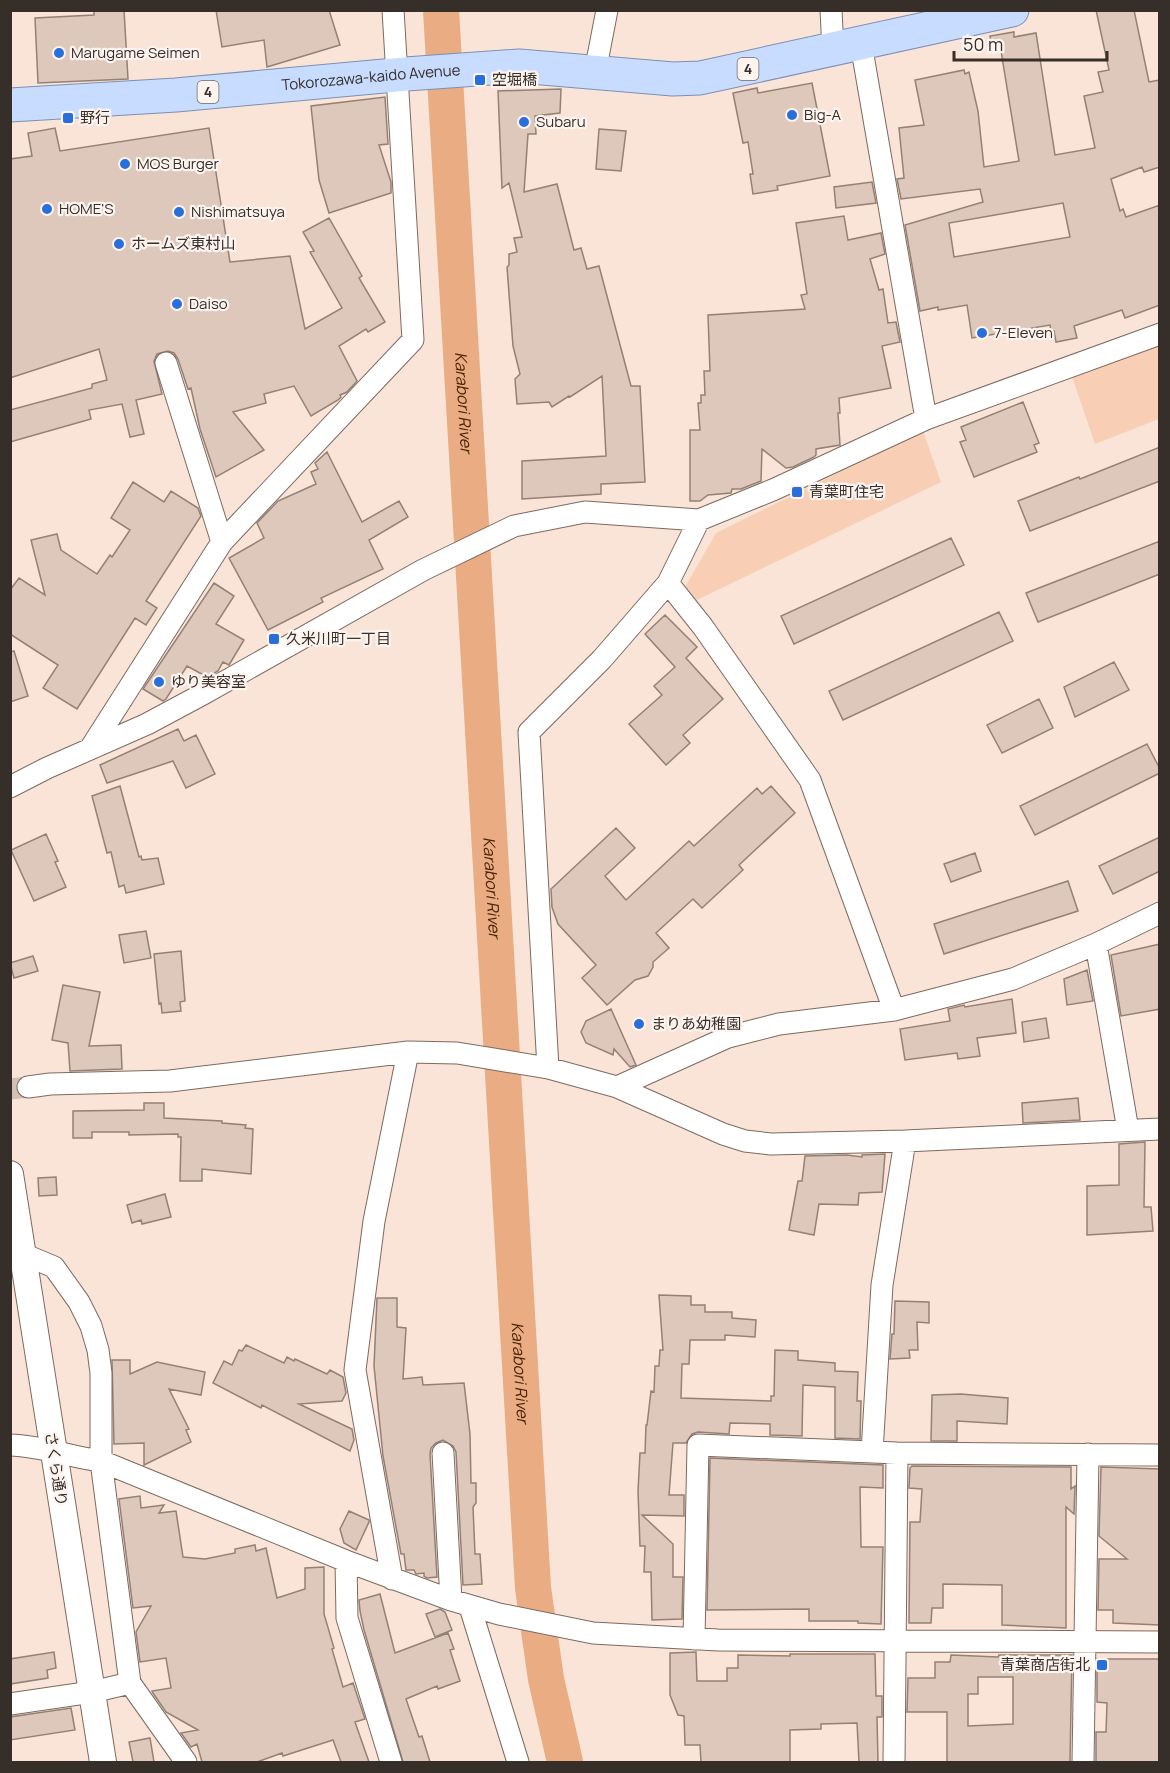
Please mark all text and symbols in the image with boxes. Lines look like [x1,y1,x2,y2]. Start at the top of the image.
scale bar [954,24,1107,62]
text: 50 m [963,32,1003,56]
place label: Marugame Seimen [71,42,200,63]
marker: Marugame Seimen [52,46,66,60]
road number: 4 [738,58,758,80]
street label: Tokorozawa-kaido Avenue [281,59,461,95]
place label: 空堀橋 [492,69,537,90]
marker: 空堀橋 [473,73,487,87]
road number: 4 [198,81,218,103]
place label: Big-A [804,104,842,125]
place label: 野行 [80,107,110,128]
marker: Big-A [785,108,799,122]
marker: 野行 [61,111,75,125]
place label: Subaru [536,111,586,132]
marker: Subaru [517,115,531,129]
place label: MOS Burger [137,153,220,174]
marker: MOS Burger [118,157,132,171]
place label: HOME'S [59,198,113,219]
place label: Nishimatsuya [191,201,285,222]
marker: HOME'S [40,202,54,216]
marker: Nishimatsuya [172,205,186,219]
place label: ホームズ東村山 [131,233,236,254]
marker: ホームズ東村山 [112,237,126,251]
place label: Daiso [189,293,228,314]
marker: Daiso [170,297,184,311]
place label: 7-Eleven [994,322,1053,343]
marker: 7-Eleven [975,326,989,340]
water label: Karabori River [450,351,478,456]
place label: 青葉町住宅 [809,481,884,502]
marker: 青葉町住宅 [790,485,804,499]
place label: 久米川町一丁目 [286,628,391,649]
marker: 久米川町一丁目 [267,632,281,646]
place label: ゆり美容室 [171,671,246,692]
marker: ゆり美容室 [152,675,166,689]
water label: Karabori River [478,836,506,941]
place label: まりあ幼稚園 [651,1013,741,1034]
marker: まりあ幼稚園 [632,1017,646,1031]
water label: Karabori River [507,1322,535,1426]
street label: さくら通り [40,1430,73,1508]
place label: 青葉商店街北 [1000,1654,1090,1675]
marker: 青葉商店街北 [1095,1658,1109,1672]

